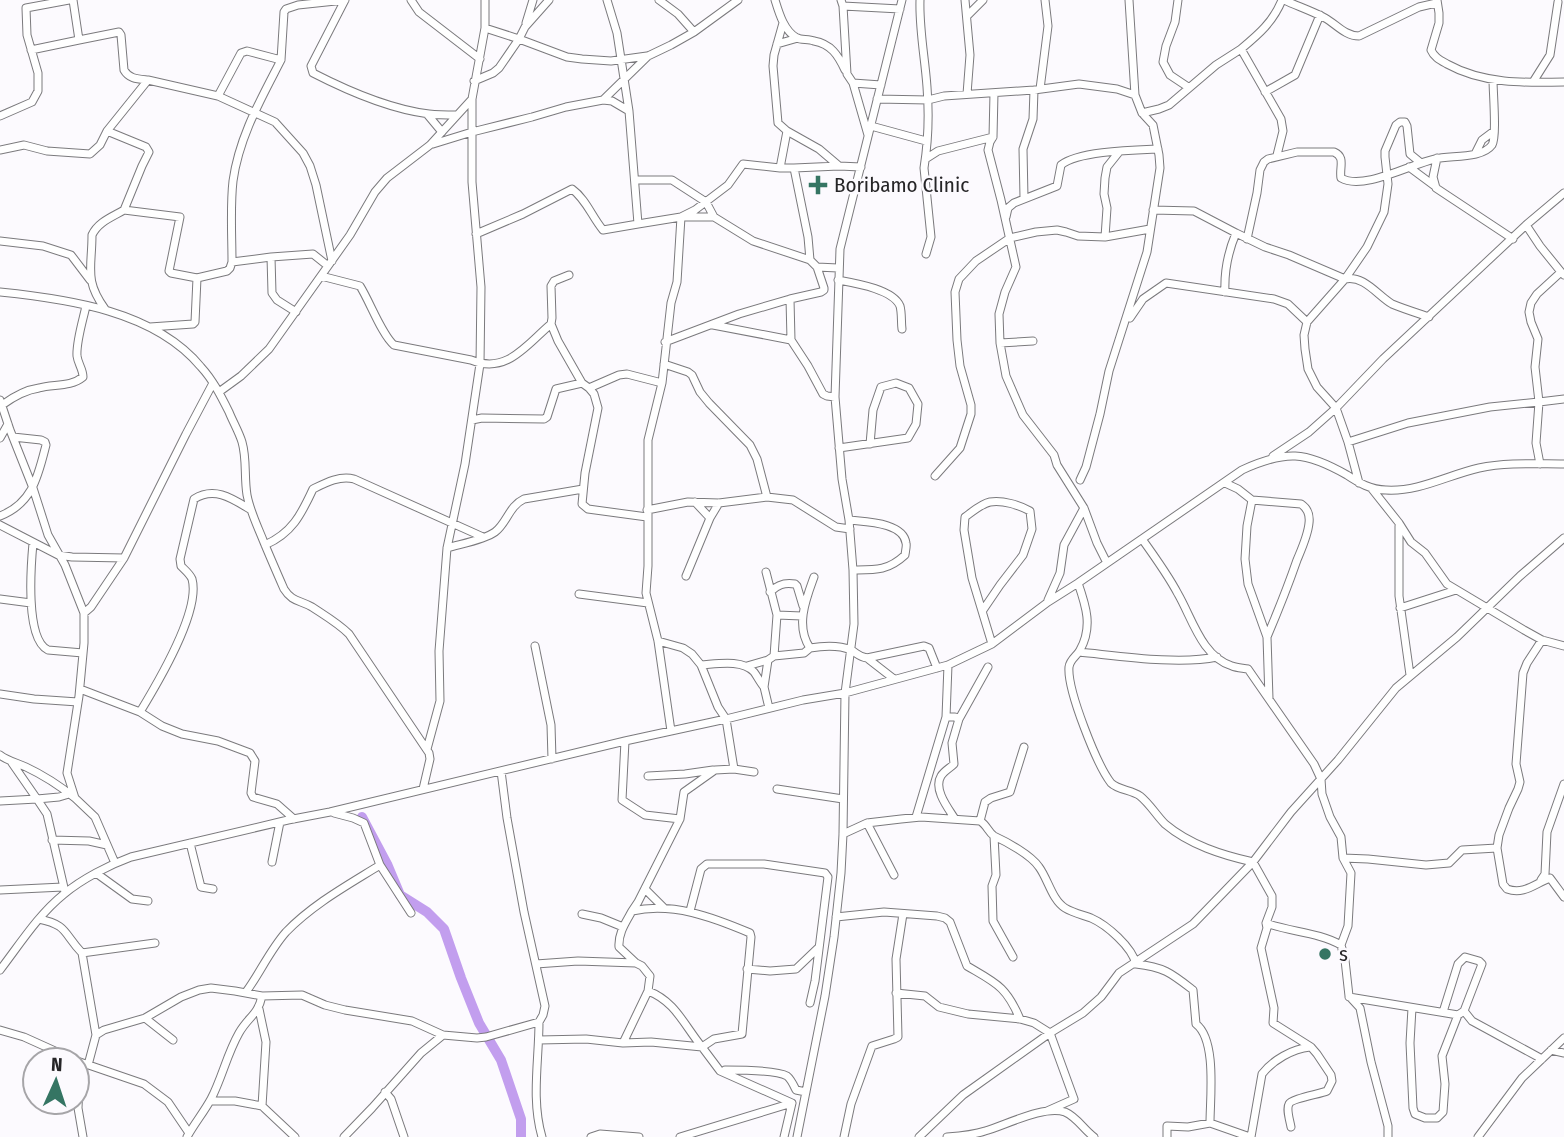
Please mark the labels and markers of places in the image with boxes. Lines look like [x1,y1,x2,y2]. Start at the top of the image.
place label: Boribamo Clinic [834,172,969,198]
marker: Boribamo Clinic [808,175,828,195]
place label: s [1339,941,1348,967]
marker: s [1317,946,1333,962]

